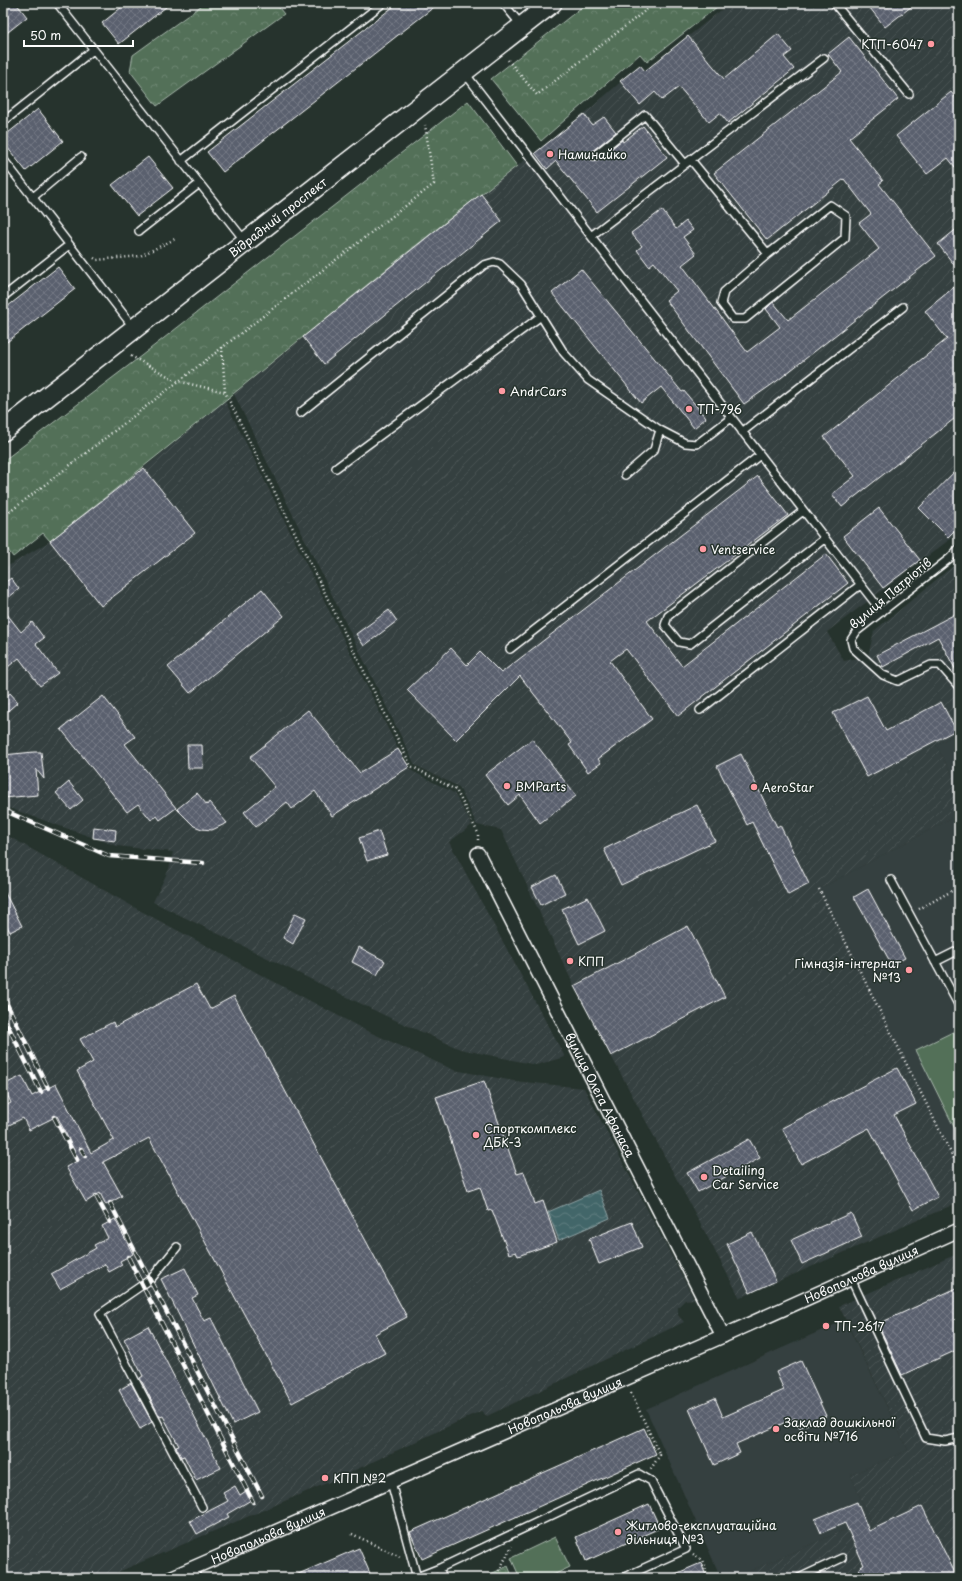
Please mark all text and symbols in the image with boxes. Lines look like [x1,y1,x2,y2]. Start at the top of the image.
scale bar [24,22,133,48]
text: 50 m [30,26,61,44]
place label: КТП-6047 [861,35,924,53]
marker: КТП-6047 [926,39,936,49]
place label: Наминайко [558,145,627,163]
marker: Наминайко [545,149,555,159]
street label: Відрадний проспект [224,173,331,261]
place label: AndrCars [510,382,567,400]
marker: AndrCars [497,386,507,396]
place label: ТП-796 [697,400,742,418]
marker: ТП-796 [684,404,694,414]
place label: Ventservice [711,540,776,558]
marker: Ventservice [698,544,708,554]
street label: вулиця Патріотів [845,553,935,633]
place label: BMParts [515,777,566,795]
place label: AeroStar [762,778,814,796]
marker: BMParts [502,781,512,791]
marker: AeroStar [749,782,759,792]
place label: КПП [578,952,604,970]
place label: Гімназія-інтернат №13 [795,954,902,986]
marker: КПП [565,956,575,966]
marker: Гімназія-інтернат №13 [904,965,914,975]
street label: вулиця Олега Афанаса [561,1029,640,1161]
place label: Спорткомплекс ДБК-3 [483,1119,577,1151]
marker: Спорткомплекс ДБК-3 [471,1130,481,1140]
place label: Detailing Car Service [712,1161,779,1193]
marker: Detailing Car Service [699,1172,709,1182]
street label: Новопольова вулиця [801,1241,921,1307]
place label: ТП-2617 [834,1317,885,1335]
marker: ТП-2617 [821,1321,831,1331]
street label: Новопольова вулиця [505,1372,625,1438]
place label: Заклад дошкільної освіти №716 [784,1413,896,1445]
marker: Заклад дошкільної освіти №716 [771,1424,781,1434]
place label: КПП №2 [333,1469,386,1487]
marker: КПП №2 [320,1473,330,1483]
street label: Новопольова вулиця [208,1502,328,1568]
place label: Житлово-експлуатаційна дільниця №3 [626,1516,777,1548]
marker: Житлово-експлуатаційна дільниця №3 [613,1527,623,1537]

